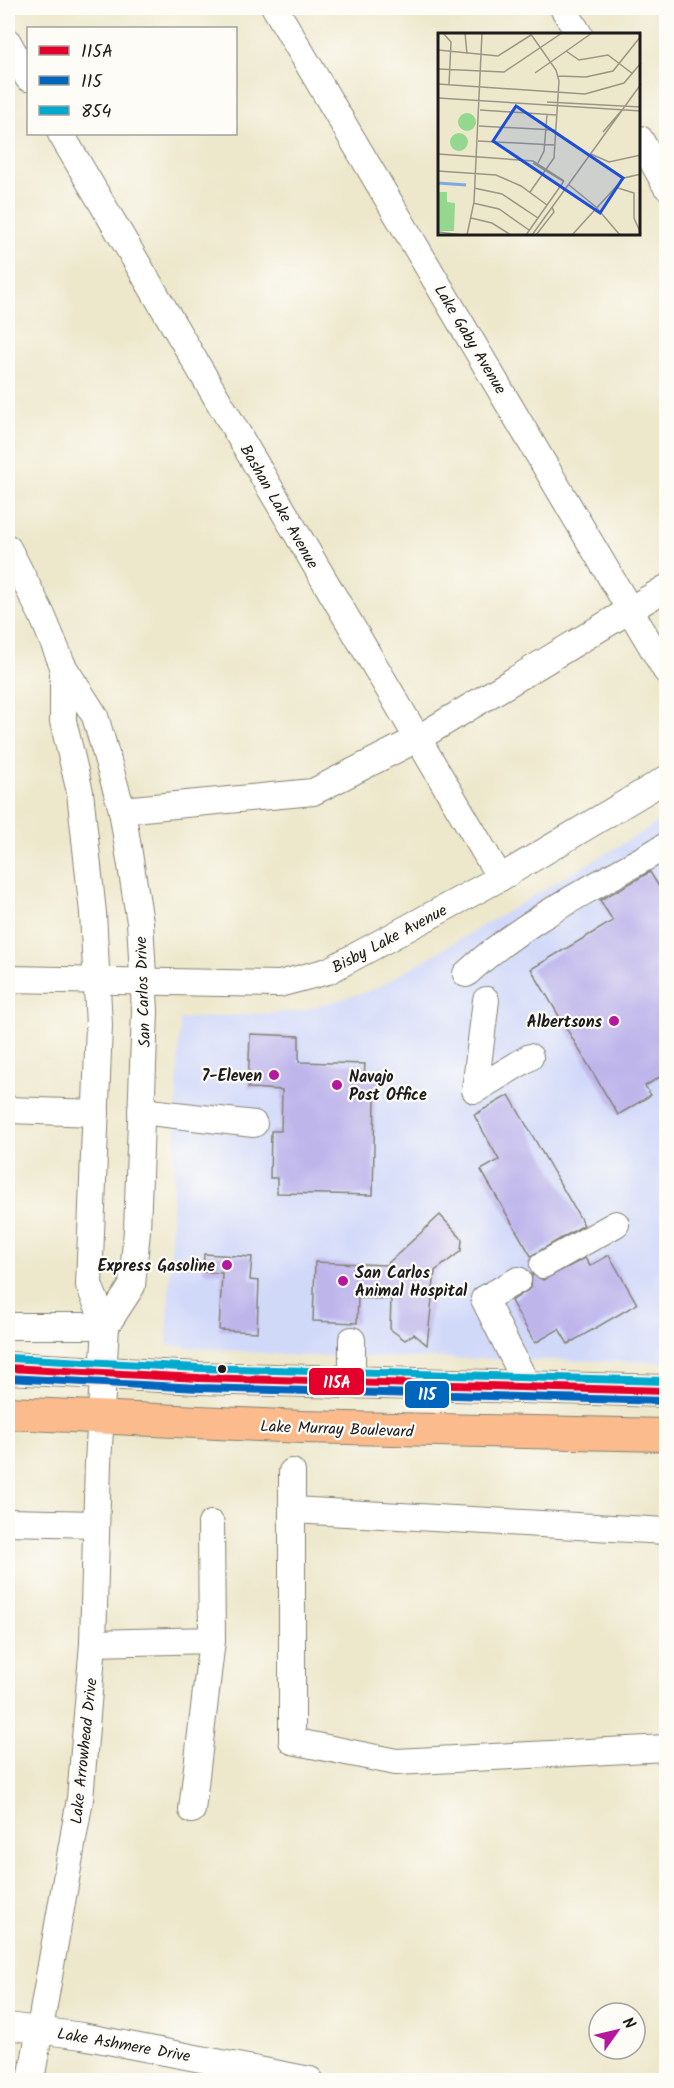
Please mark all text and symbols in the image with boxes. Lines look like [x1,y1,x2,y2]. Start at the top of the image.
legend [27,27,237,135]
inset map [438,33,641,236]
text: 115A [81,38,113,67]
text: 115 [81,68,103,97]
text: 854 [81,98,112,127]
street label: Lake Gaby Avenue [427,280,512,399]
street label: Bashan Lake Avenue [233,440,325,574]
street label: Bisby Lake Avenue [327,898,452,980]
street label: San Carlos Drive [129,936,158,1048]
place label: Albertsons [527,1010,603,1035]
marker: Albertsons [607,1014,621,1028]
place label: 7-Eleven [202,1064,262,1089]
place label: Navajo Post Office [349,1065,427,1108]
marker: 7-Eleven [267,1068,281,1082]
marker: Navajo Post Office [330,1078,344,1092]
place label: Express Gasoline [98,1254,215,1279]
marker: Express Gasoline [220,1258,234,1272]
place label: San Carlos Animal Hospital [355,1261,468,1304]
marker: San Carlos Animal Hospital [336,1274,350,1288]
unlabelled marker [216,1363,228,1375]
line badge: 115A [308,1367,365,1396]
text: 115A [323,1371,351,1396]
line badge: 115 [404,1380,450,1409]
text: 115 [418,1383,438,1408]
street label: Lake Murray Boulevard [260,1414,415,1445]
street label: Lake Arrowhead Drive [64,1677,105,1825]
north arrow [587,2001,647,2061]
text: N [615,2012,641,2035]
street label: Lake Ashmere Drive [55,2021,192,2069]

